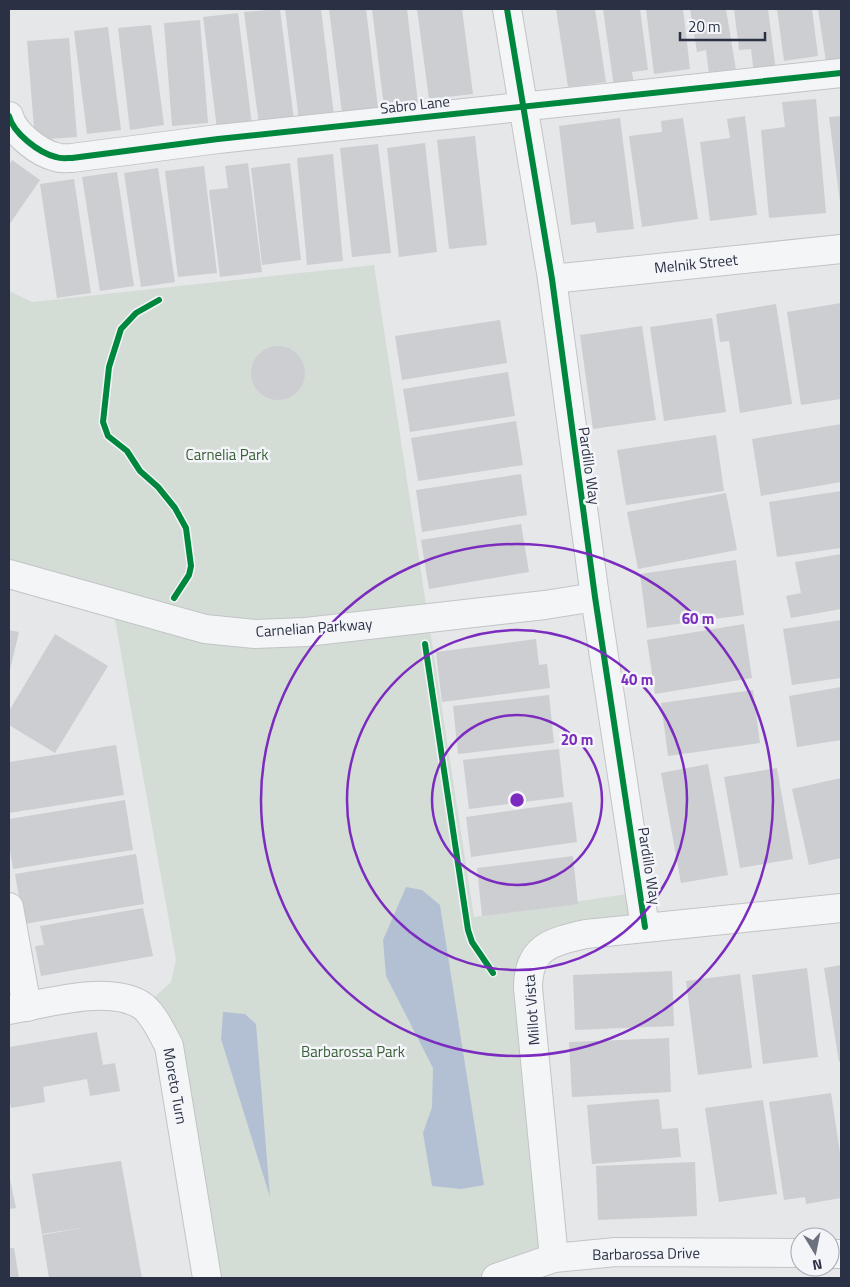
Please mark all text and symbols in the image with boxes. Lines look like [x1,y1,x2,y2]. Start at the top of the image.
scale bar [680,10,765,42]
text: 20 m [688,15,721,38]
street label: Sabro Lane [379,89,451,120]
street label: Melnik Street [653,248,740,279]
street label: Pardillo Way [573,425,606,506]
park label: Carnelia Park [186,443,268,466]
text: 60 m [682,607,714,630]
street label: Carnelian Parkway [255,612,373,643]
text: 40 m [621,668,653,691]
text: 20 m [561,728,593,751]
centre of rings [508,791,526,809]
street label: Pardillo Way [632,825,667,906]
street label: Millot Vista [518,973,545,1046]
park label: Barbarossa Park [301,1040,405,1063]
street label: Moreto Turn [157,1046,194,1126]
north arrow [790,1227,840,1277]
street label: Barbarossa Drive [592,1241,700,1266]
text: N [811,1254,824,1276]

